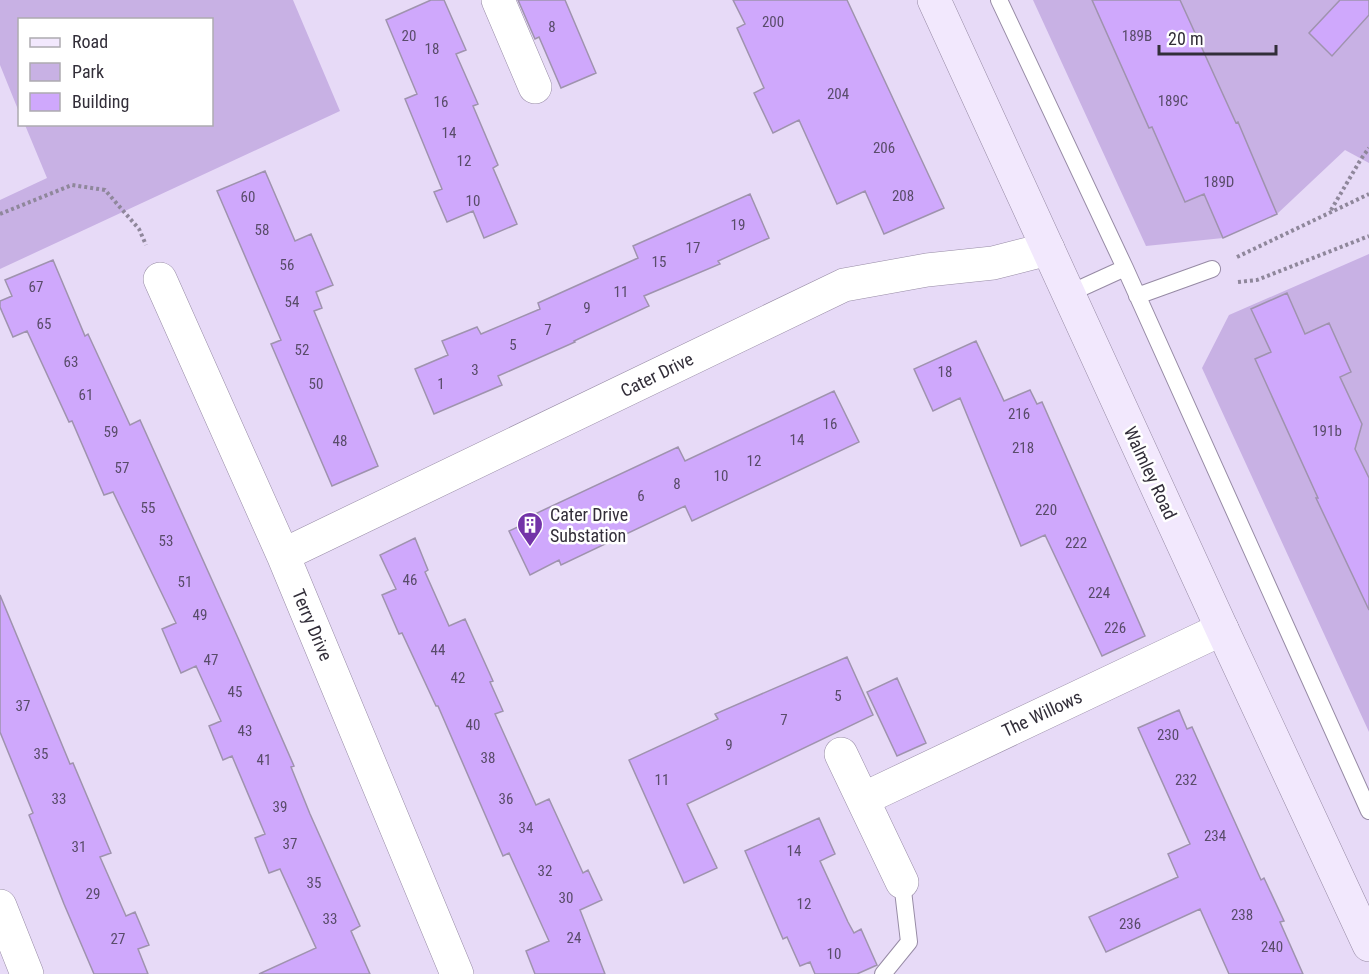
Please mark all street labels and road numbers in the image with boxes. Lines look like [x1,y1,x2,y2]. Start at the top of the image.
street label: Cater Drive [617,348,696,401]
street label: Walmley Road [1120,423,1181,523]
street label: Terry Drive [288,586,337,664]
street label: The Willows [999,686,1085,741]

